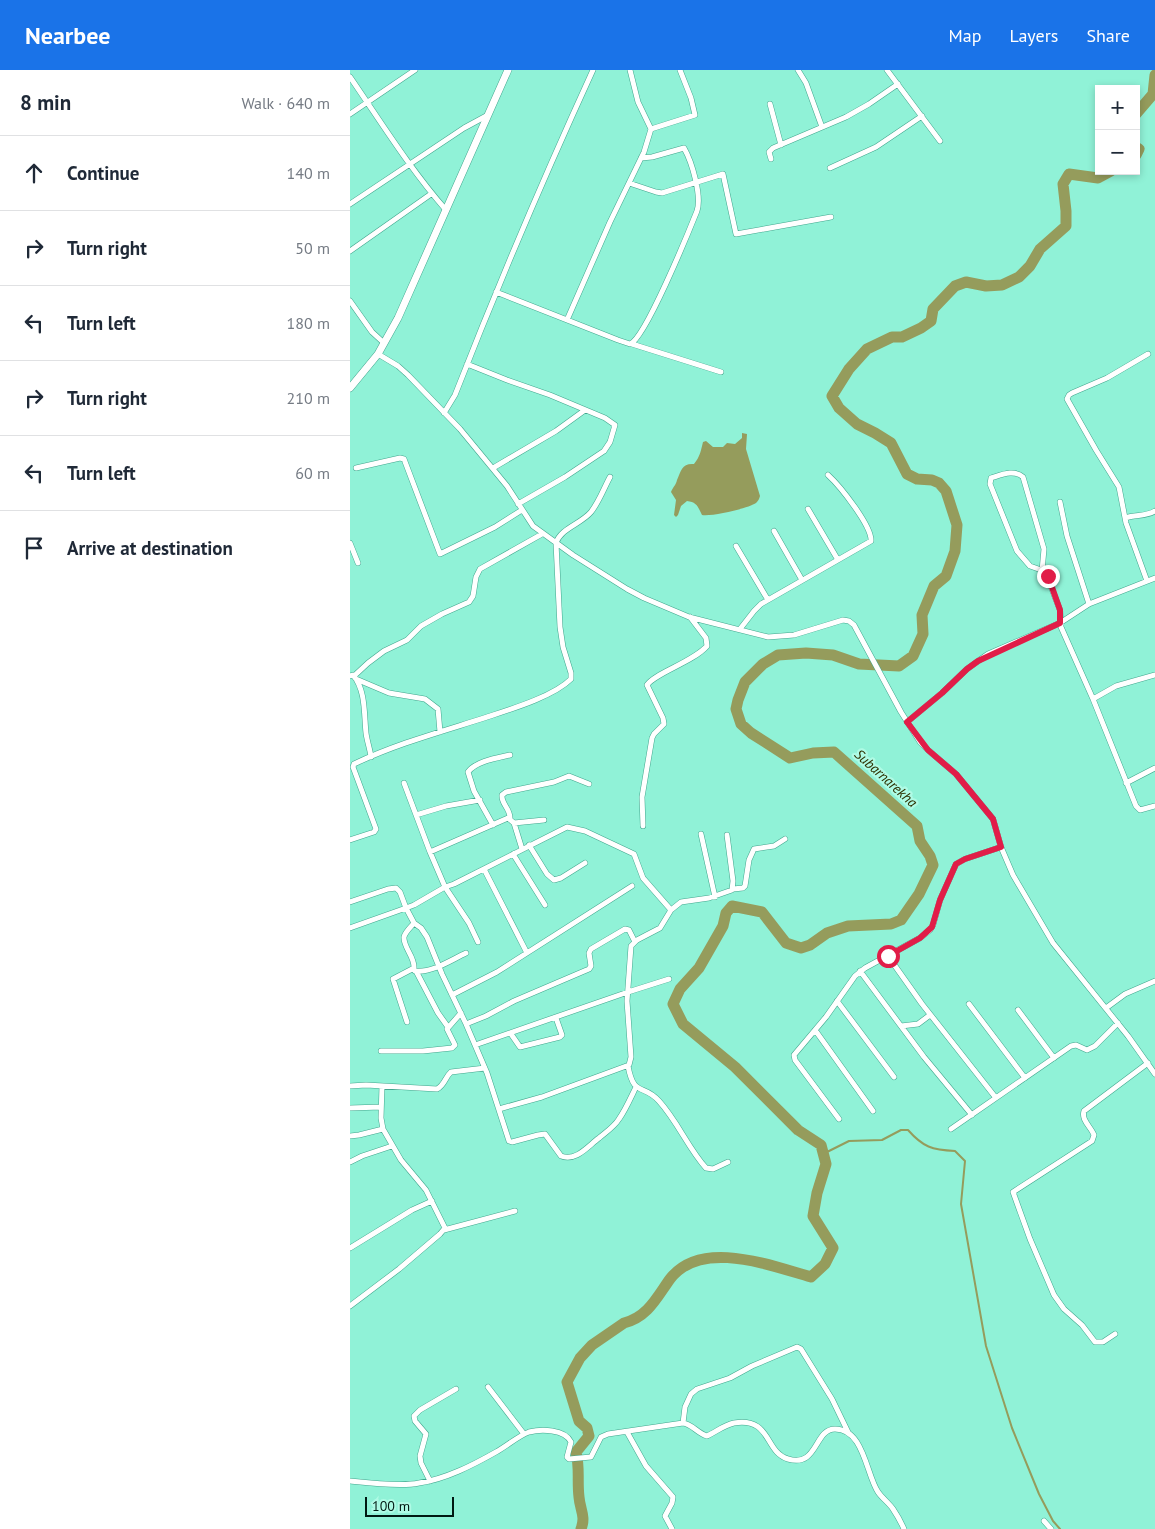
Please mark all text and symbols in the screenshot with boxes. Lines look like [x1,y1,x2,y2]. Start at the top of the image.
text: Nearbee [25,20,110,51]
text: Map [949,24,981,47]
text: Layers [1009,24,1058,47]
text: Share [1086,24,1130,47]
map controls [1095,85,1140,175]
button: + [1095,85,1140,130]
text: 8 min [20,89,71,116]
text: Walk · 640 m [241,93,330,113]
button: − [1095,130,1140,175]
icon: ahead [20,159,48,187]
text: Continue [67,161,139,185]
text: 140 m [287,163,330,183]
icon: right [20,234,48,262]
text: Turn right [67,236,147,260]
text: 50 m [295,238,330,258]
icon: left [20,309,48,337]
text: Turn left [67,311,136,335]
text: 180 m [287,313,330,333]
icon: right [20,384,48,412]
text: Turn right [67,386,147,410]
text: 210 m [287,388,330,408]
icon: left [20,459,48,487]
text: Turn left [67,461,136,485]
text: 60 m [295,463,330,483]
icon: arrive [20,534,48,562]
text: Arrive at destination [67,536,233,560]
route end [1037,565,1060,588]
water label: Subarnarekha [851,745,921,811]
route start [877,945,900,968]
scale bar [365,1494,454,1517]
text: 100 m [372,1497,410,1515]

